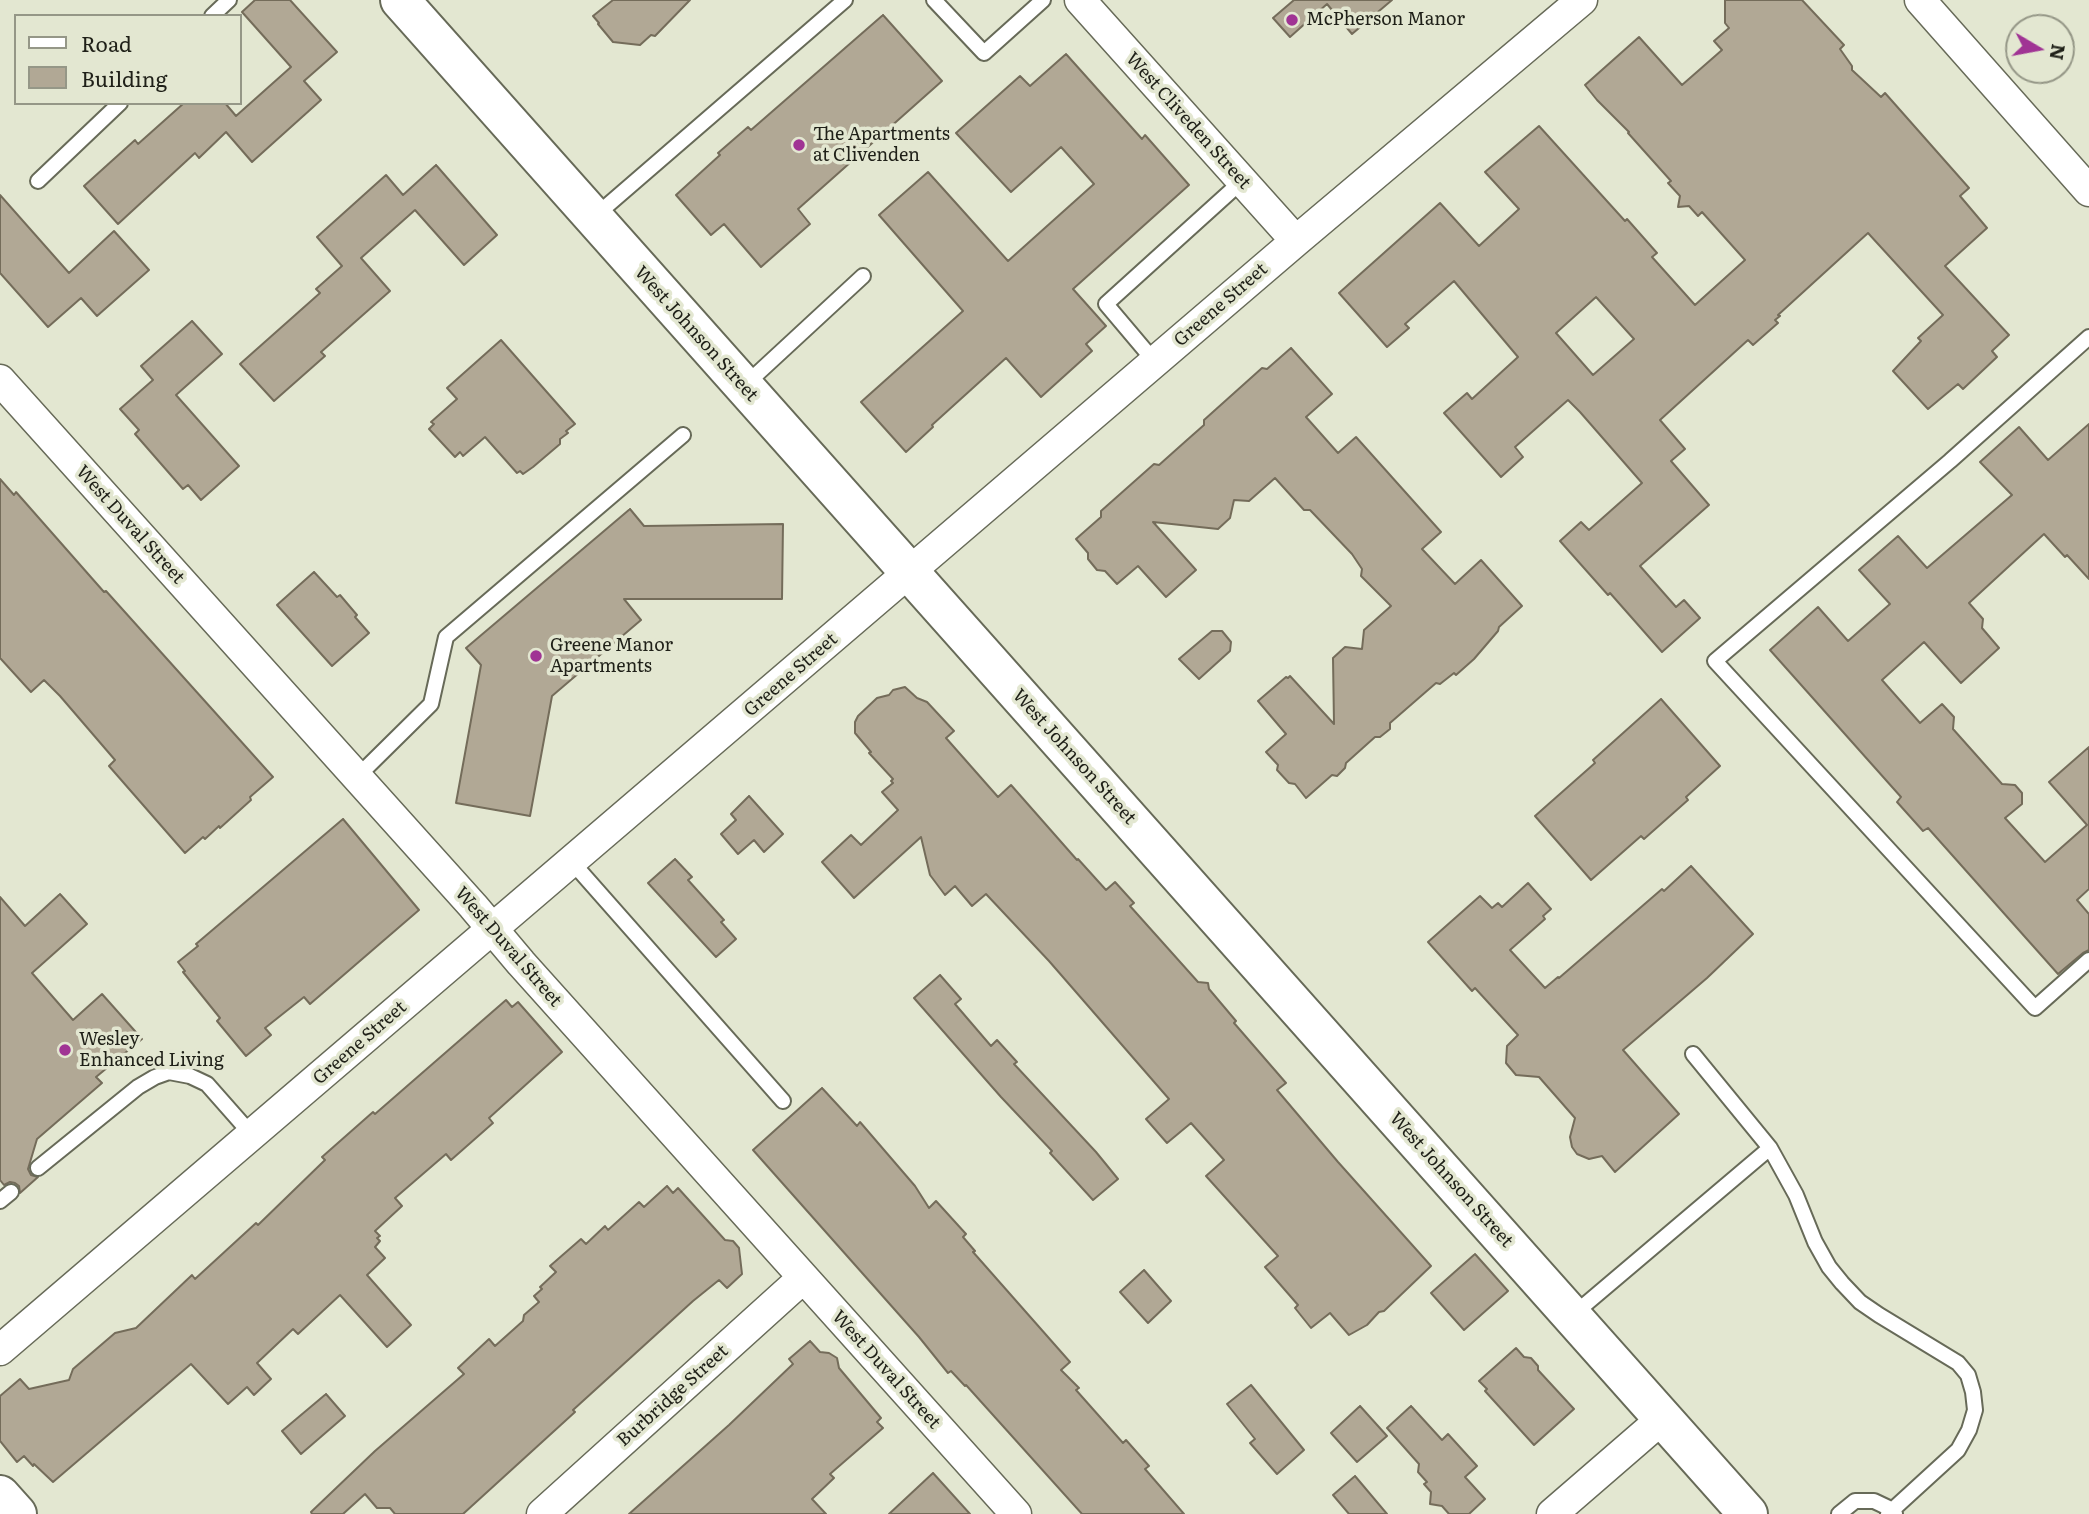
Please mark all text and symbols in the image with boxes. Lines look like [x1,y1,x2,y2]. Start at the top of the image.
place label: McPherson Manor [1306,9,1465,31]
marker: McPherson Manor [1284,12,1300,28]
legend [14,14,242,105]
north arrow [2005,14,2075,84]
text: Road [81,27,132,58]
text: N [2044,42,2074,63]
street label: West Cliveden Street [1121,48,1255,194]
text: Building [81,62,167,93]
place label: The Apartments at Clivenden [813,124,950,166]
marker: The Apartments at Clivenden [791,137,807,153]
street label: Greene Street [1170,259,1272,351]
street label: West Johnson Street [630,262,762,406]
street label: West Duval Street [71,461,189,589]
street label: Greene Street [740,629,842,721]
place label: Greene Manor Apartments [550,635,673,678]
marker: Greene Manor Apartments [528,648,544,664]
street label: West Johnson Street [1008,685,1140,829]
street label: West Duval Street [450,883,566,1011]
street label: Greene Street [309,997,411,1089]
place label: Wesley Enhanced Living [79,1029,224,1072]
marker: Wesley Enhanced Living [57,1042,73,1058]
street label: West Johnson Street [1385,1108,1517,1252]
street label: West Duval Street [827,1306,945,1434]
street label: Burbridge Street [613,1341,733,1451]

